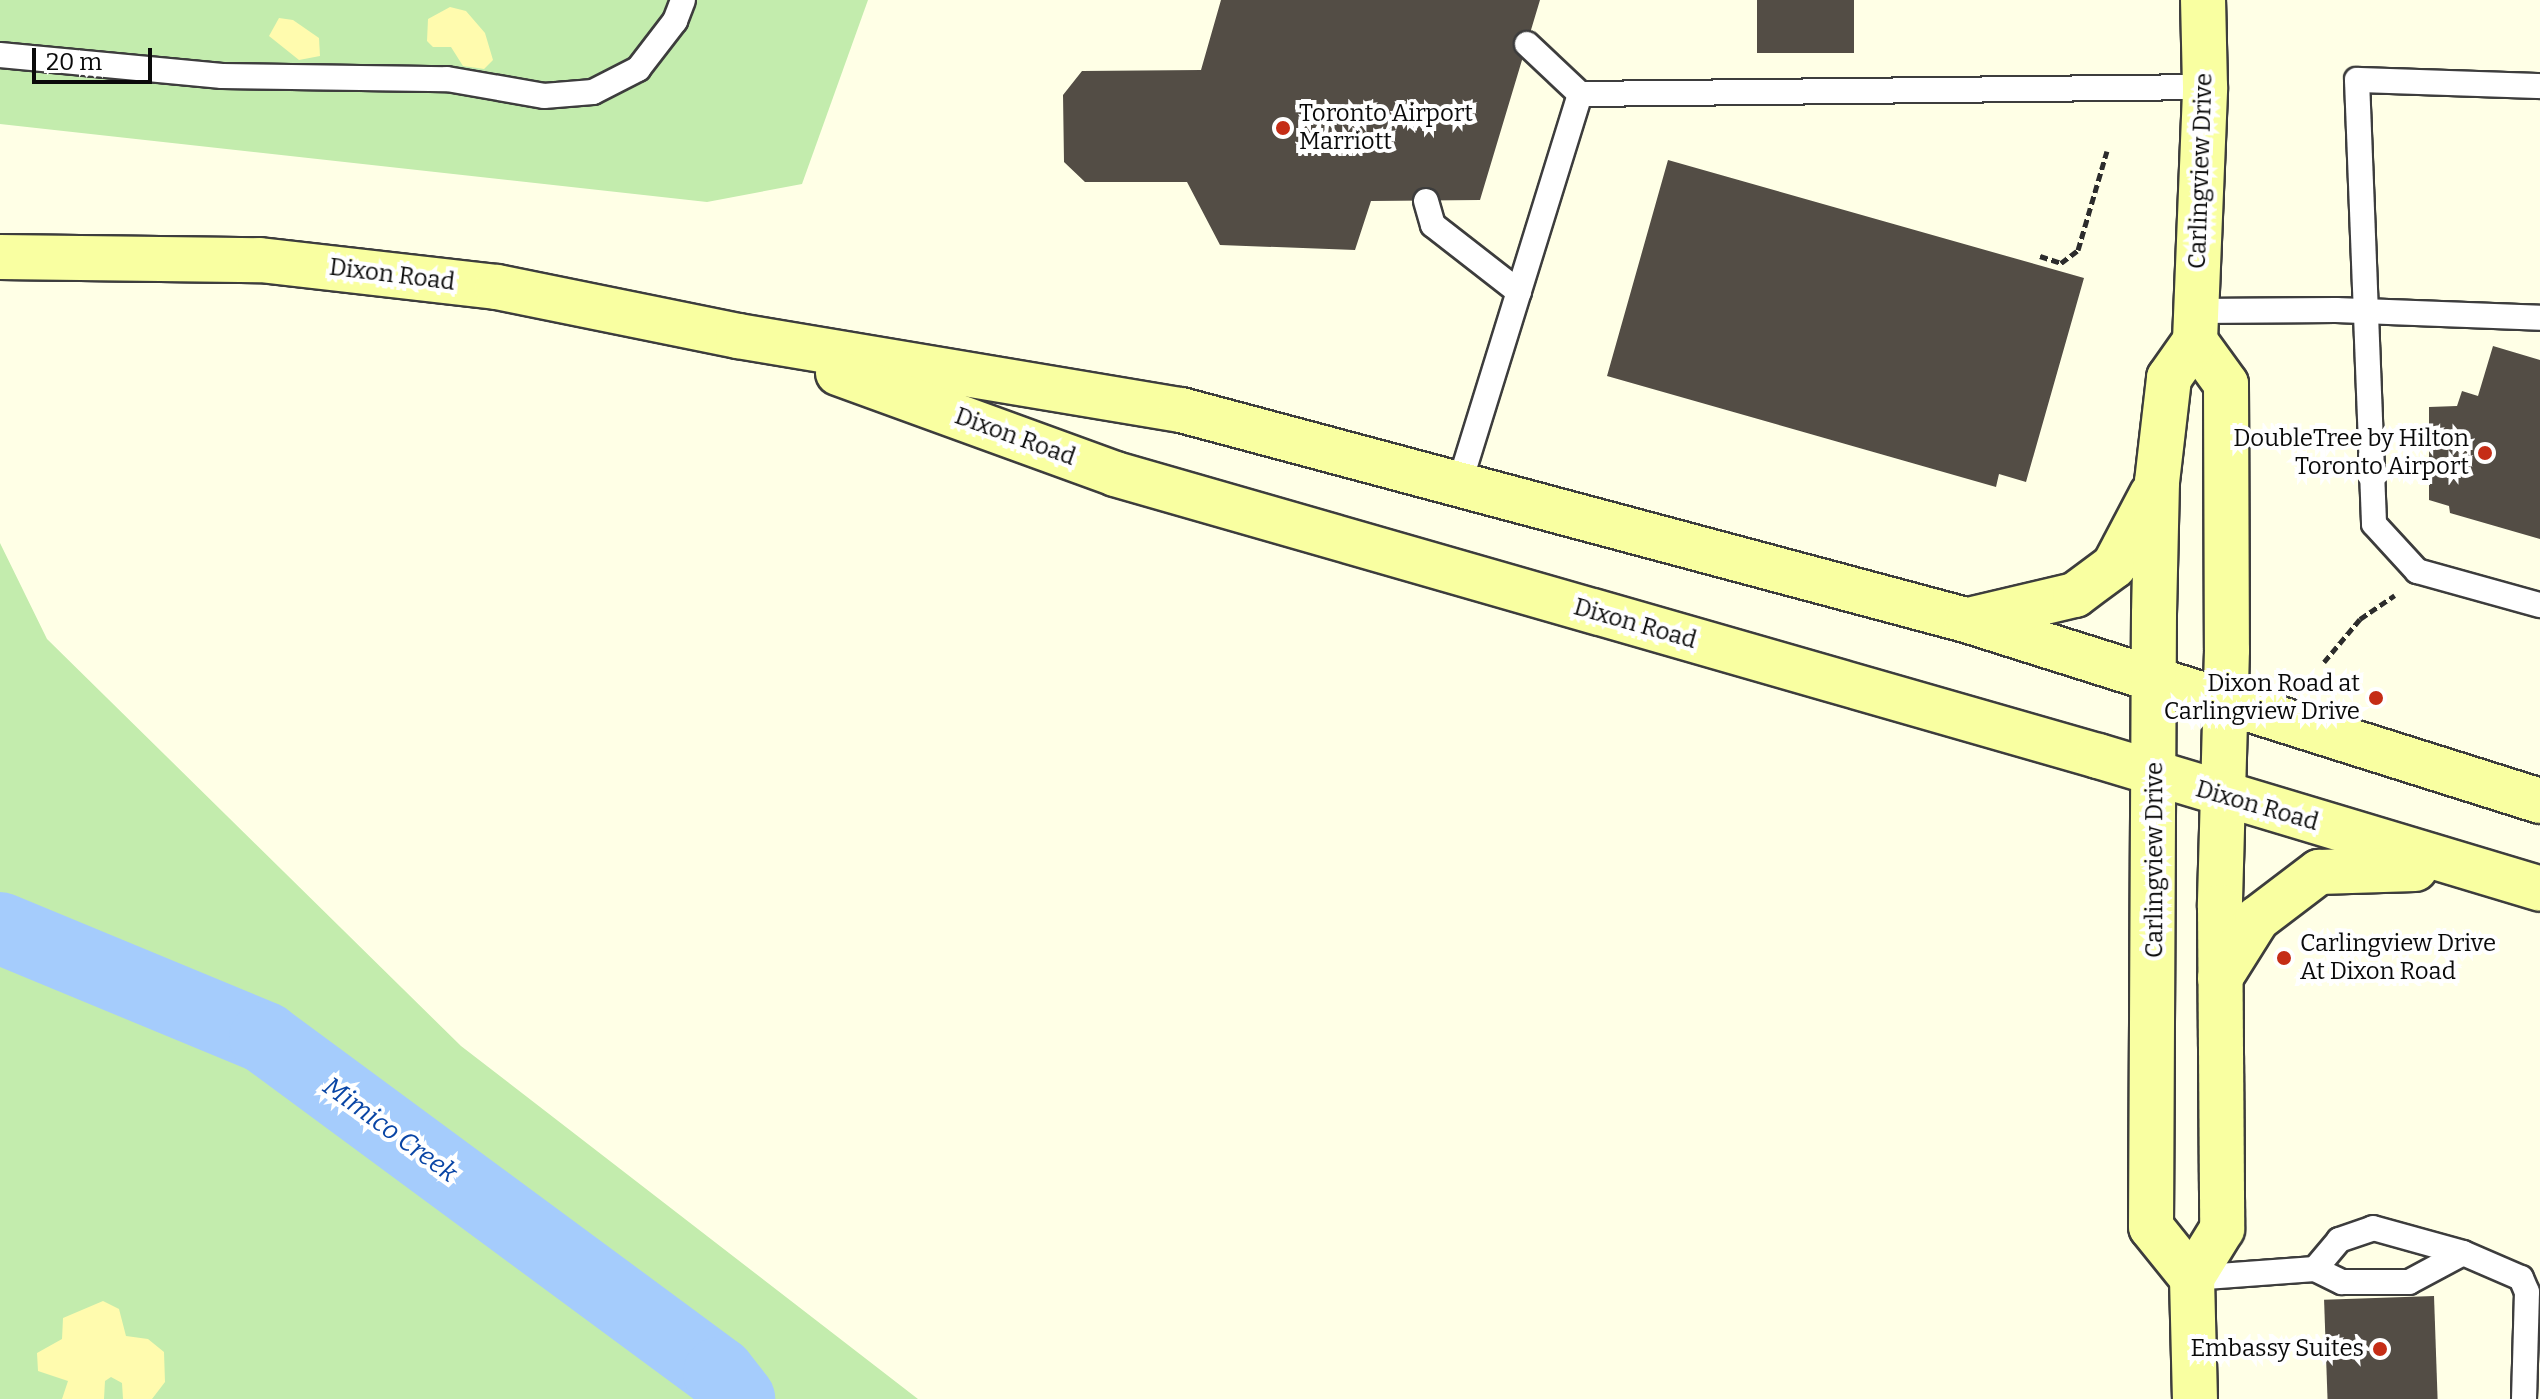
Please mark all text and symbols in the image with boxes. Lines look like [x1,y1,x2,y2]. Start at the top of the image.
scale bar [36,32,156,82]
text: 20 m [46,48,102,76]
street label: Carlingview Drive [2183,72,2219,270]
place label: Toronto Airport Marriott [1299,100,1473,156]
marker: Toronto Airport Marriott [1274,119,1292,137]
street label: Dixon Road [328,253,456,297]
street label: Dixon Road [951,402,1079,472]
place label: DoubleTree by Hilton Toronto Airport [2233,425,2469,481]
marker: DoubleTree by Hilton Toronto Airport [2476,444,2494,462]
street label: Dixon Road [1570,593,1700,655]
place label: Dixon Road at Carlingview Drive [2164,670,2360,726]
marker: Dixon Road at Carlingview Drive [2367,689,2385,707]
street label: Carlingview Drive [2141,762,2169,958]
street label: Dixon Road [2192,775,2322,837]
place label: Carlingview Drive At Dixon Road [2300,930,2496,986]
marker: Carlingview Drive At Dixon Road [2275,949,2293,967]
water label: Mimico Creek [317,1071,463,1189]
place label: Embassy Suites [2190,1335,2364,1363]
marker: Embassy Suites [2371,1340,2389,1358]

